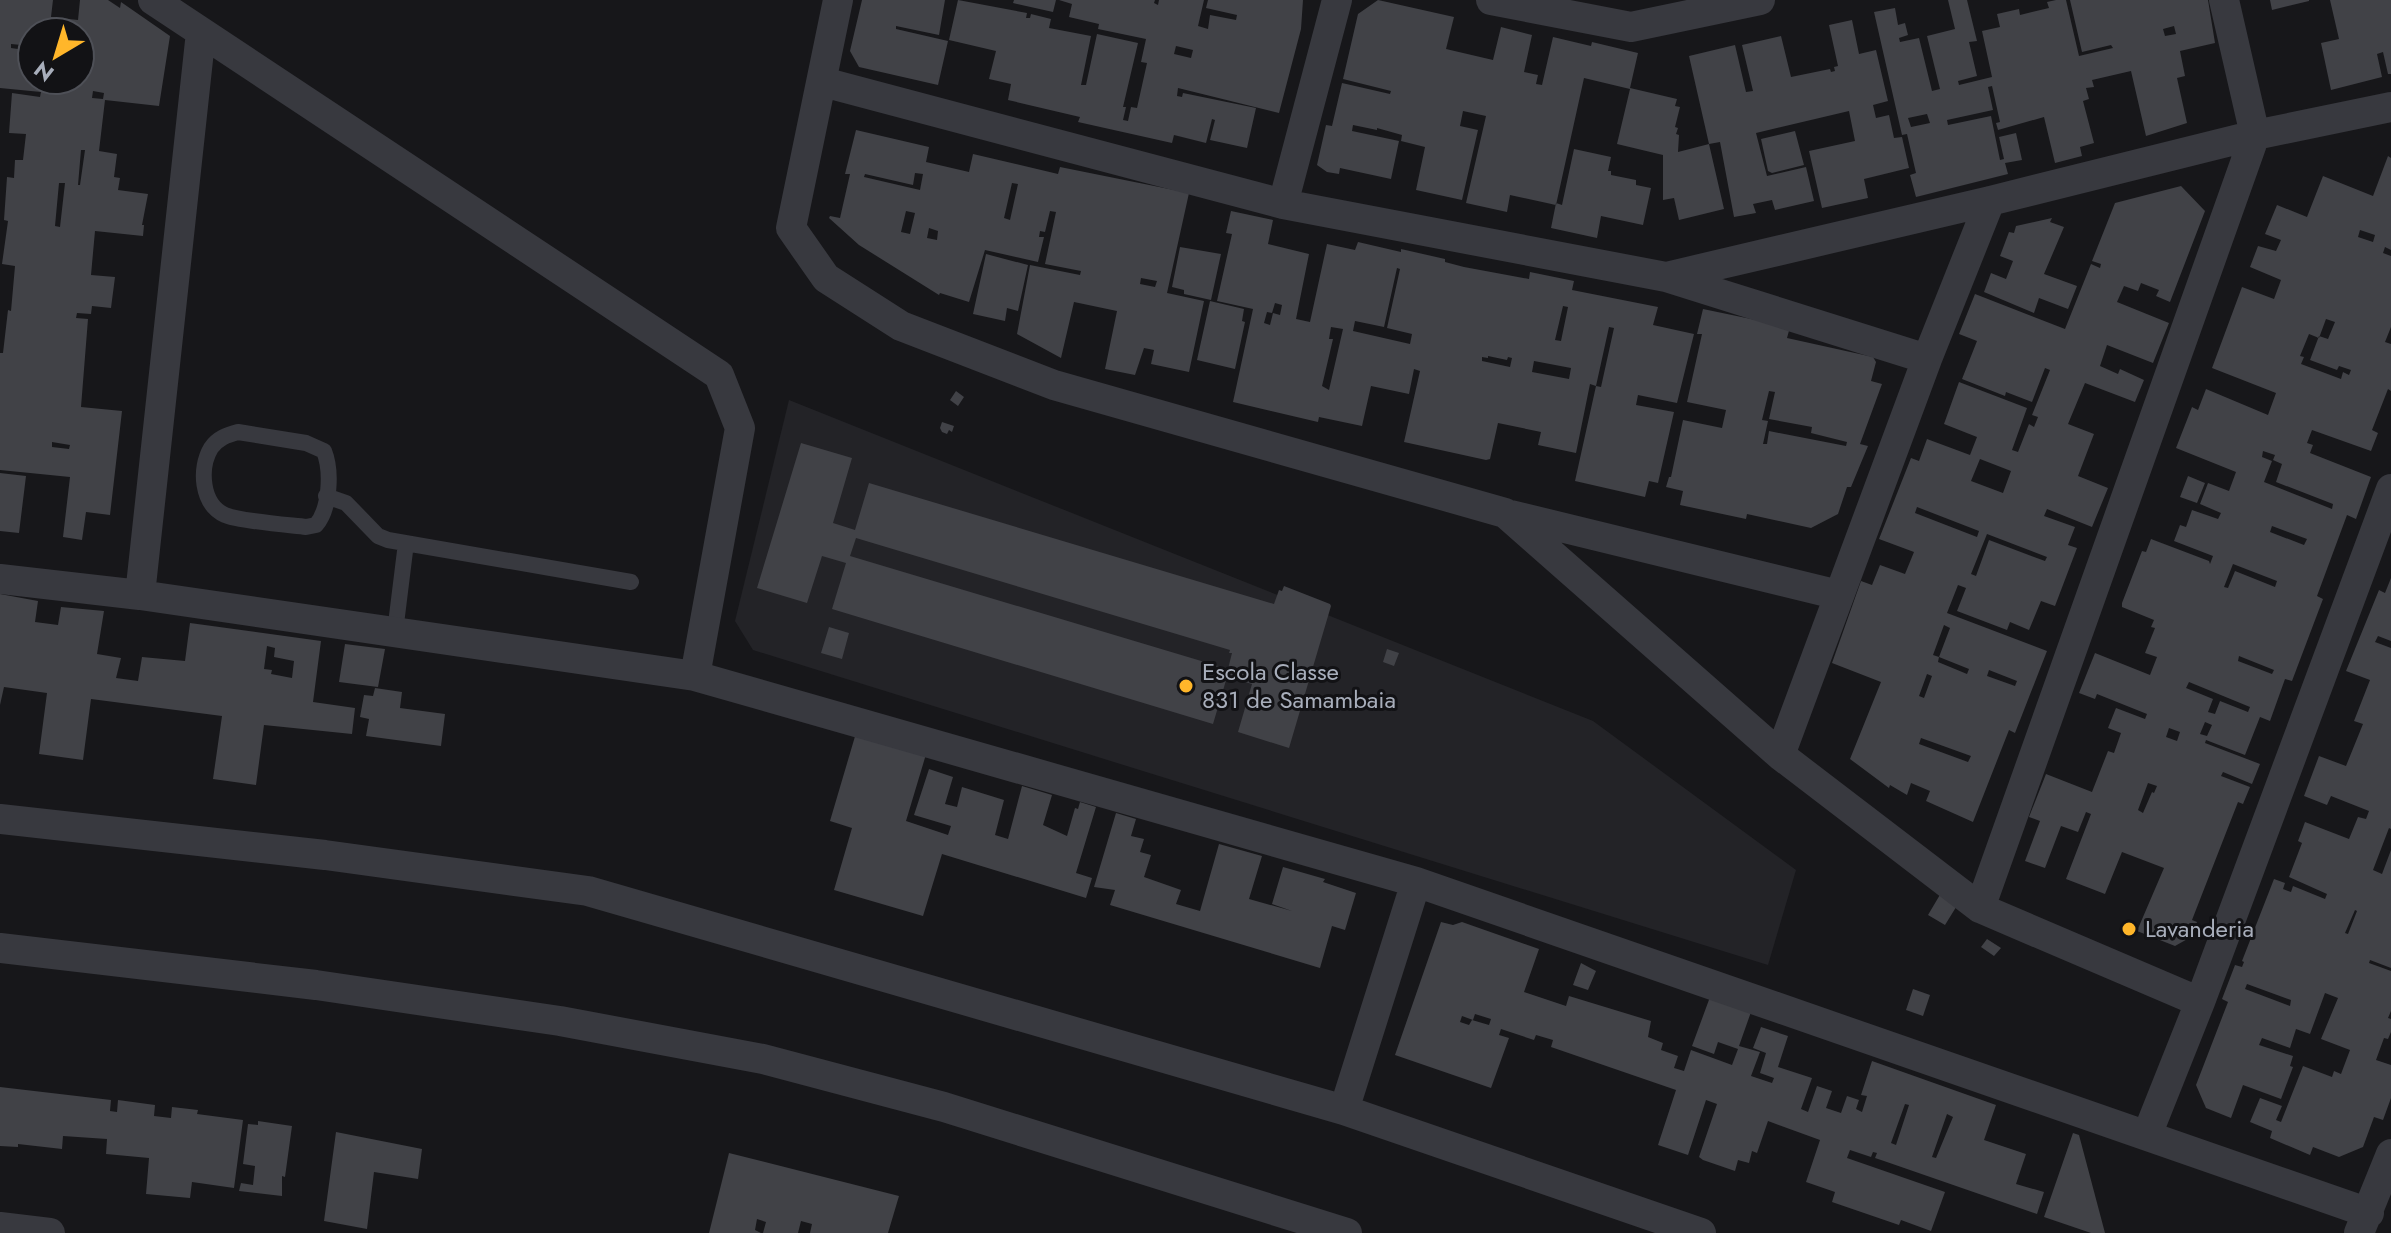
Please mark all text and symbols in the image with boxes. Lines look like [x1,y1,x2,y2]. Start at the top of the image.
north arrow [16,16,96,96]
text: N [27,54,60,90]
place label: Escola Classe 831 de Samambaia [1202,654,1396,717]
marker: Escola Classe 831 de Samambaia [1177,677,1195,695]
place label: Lavanderia [2145,911,2254,946]
marker: Lavanderia [2120,920,2138,938]

